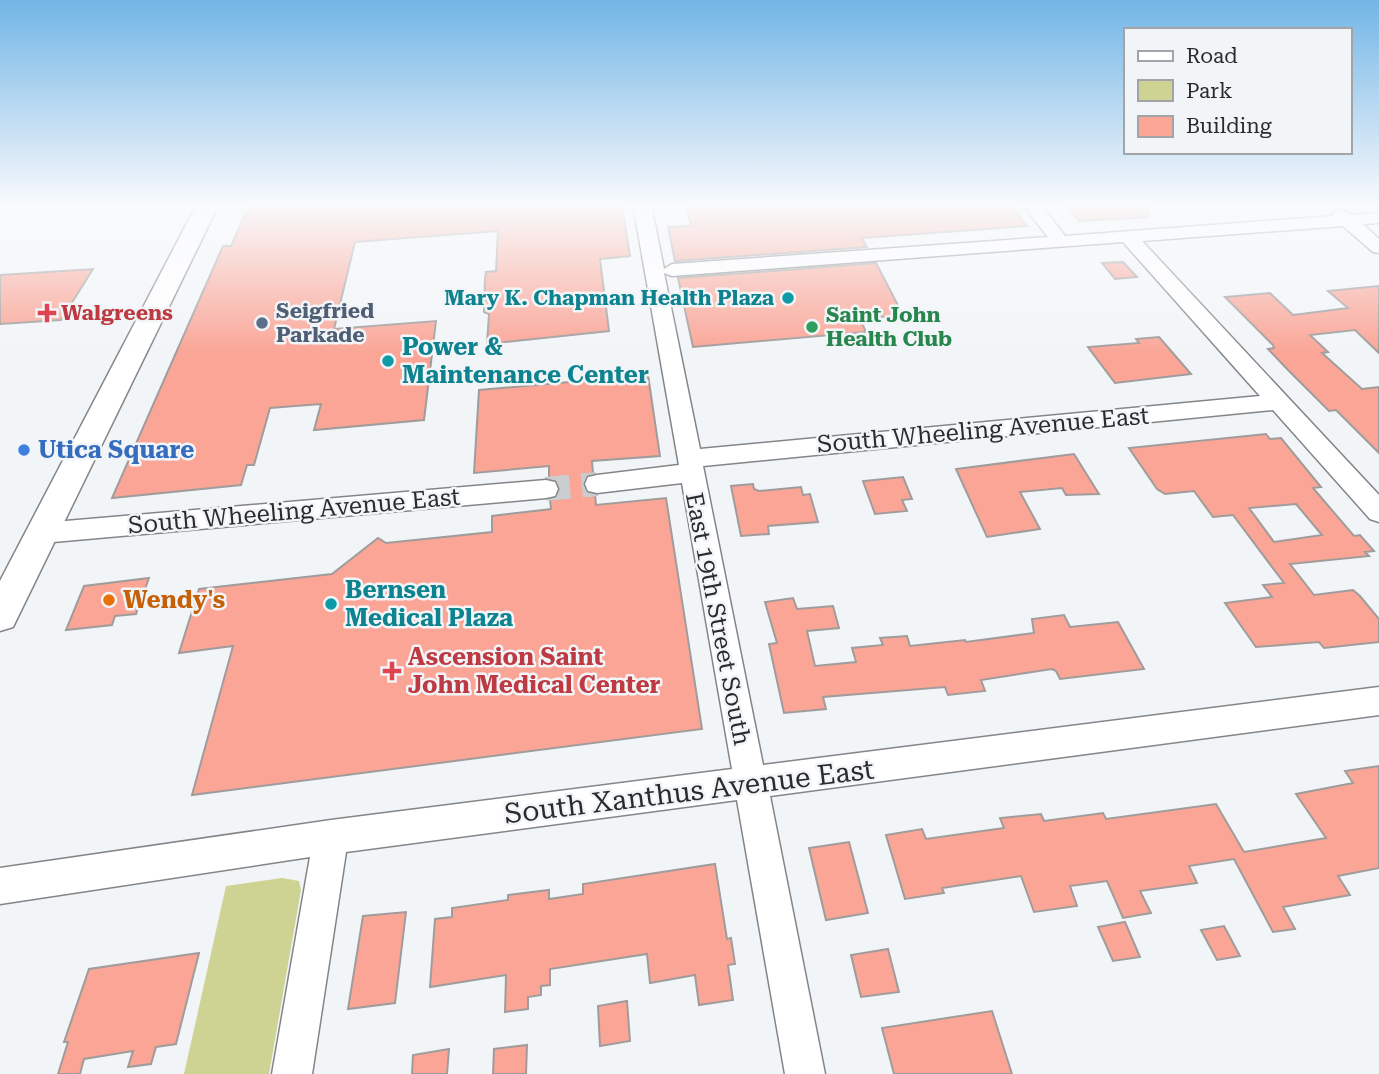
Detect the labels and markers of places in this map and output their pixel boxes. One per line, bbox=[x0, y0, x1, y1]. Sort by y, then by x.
place label: Mary K. Chapman Health Plaza bbox=[444, 286, 775, 310]
marker: Mary K. Chapman Health Plaza bbox=[780, 290, 796, 306]
place label: Seigfried Parkade bbox=[276, 299, 374, 347]
place label: Walgreens bbox=[61, 301, 173, 325]
place label: Saint John Health Club bbox=[826, 303, 952, 351]
marker: Walgreens bbox=[39, 305, 55, 321]
marker: Seigfried Parkade bbox=[254, 315, 270, 331]
marker: Saint John Health Club bbox=[804, 319, 820, 335]
place label: Power & Maintenance Center bbox=[402, 333, 649, 389]
marker: Power & Maintenance Center bbox=[380, 353, 396, 369]
place label: Utica Square bbox=[38, 436, 194, 464]
marker: Utica Square bbox=[16, 442, 32, 458]
place label: Bernsen Medical Plaza bbox=[345, 576, 513, 632]
place label: Wendy's bbox=[123, 586, 225, 614]
marker: Wendy's bbox=[101, 592, 117, 608]
marker: Bernsen Medical Plaza bbox=[323, 596, 339, 612]
place label: Ascension Saint John Medical Center bbox=[408, 643, 661, 699]
marker: Ascension Saint John Medical Center bbox=[382, 661, 402, 681]

